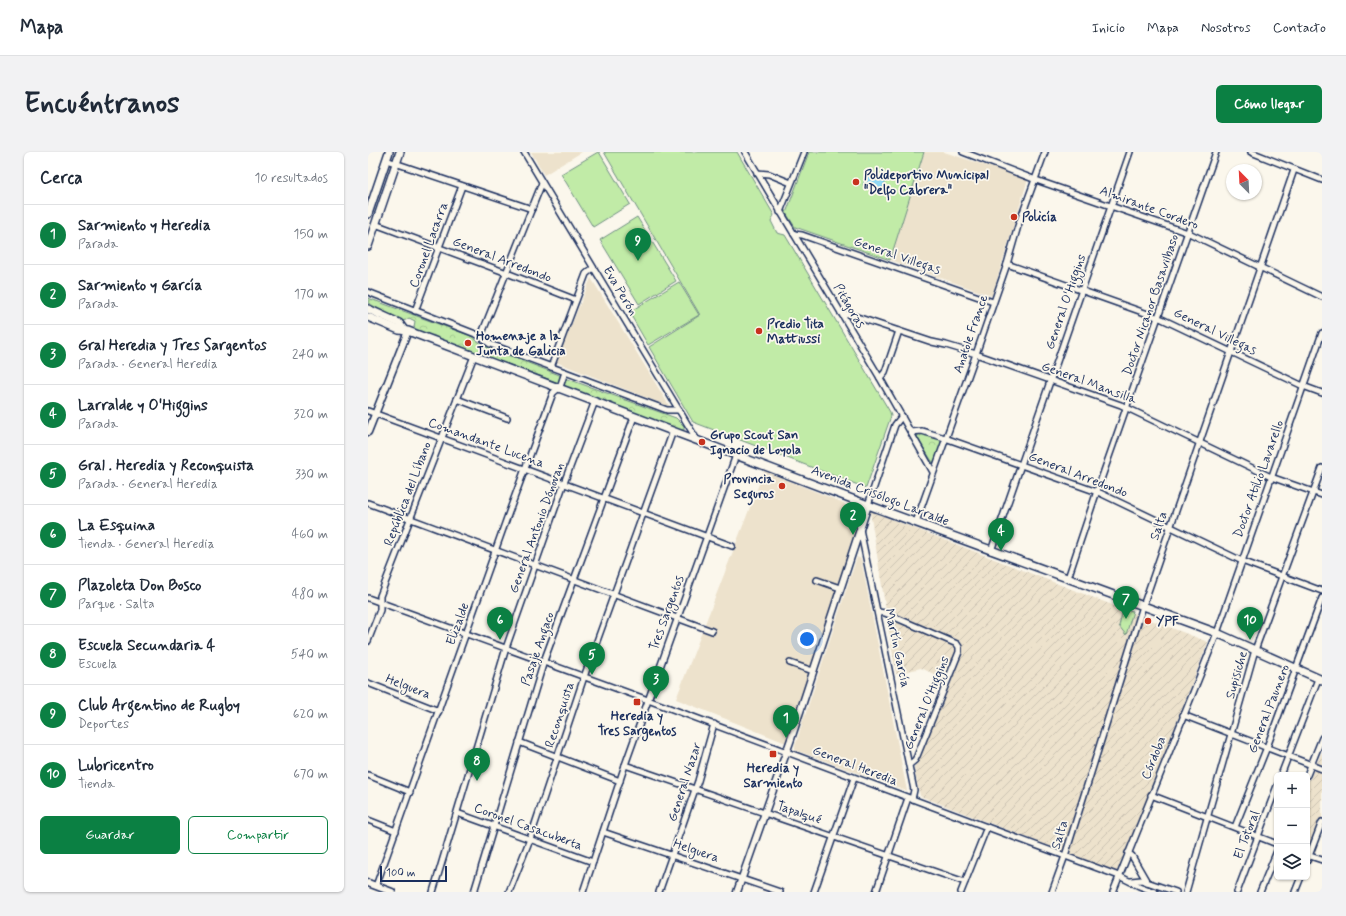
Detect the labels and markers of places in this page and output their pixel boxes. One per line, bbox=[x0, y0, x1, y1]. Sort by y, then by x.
place label: Polideportivo Municipal "Delfo Cabrera" bbox=[864, 167, 989, 201]
marker: Polideportivo Municipal "Delfo Cabrera" bbox=[851, 177, 861, 187]
place label: Policía bbox=[1022, 209, 1057, 226]
marker: Policía bbox=[1009, 212, 1019, 222]
pin: 9 bbox=[625, 228, 651, 261]
place label: Predio Tita Mattiussi bbox=[767, 316, 824, 348]
marker: Predio Tita Mattiussi bbox=[754, 326, 764, 336]
place label: Homenaje a la Junta de Galicia bbox=[476, 328, 566, 360]
marker: Homenaje a la Junta de Galicia bbox=[463, 338, 473, 348]
place label: Grupo Scout San Ignacio de Loyola bbox=[710, 427, 801, 460]
marker: Grupo Scout San Ignacio de Loyola bbox=[697, 437, 707, 447]
place label: Provincia Seguros bbox=[724, 471, 775, 506]
marker: Provincia Seguros bbox=[777, 481, 787, 491]
pin: 2 bbox=[840, 502, 866, 535]
pin: 4 bbox=[988, 518, 1014, 551]
pin: 7 bbox=[1113, 586, 1139, 619]
pin: 6 bbox=[487, 607, 513, 640]
pin: 10 bbox=[1237, 607, 1263, 640]
place label: YPF bbox=[1156, 613, 1179, 630]
marker: YPF bbox=[1143, 616, 1153, 626]
pin: 5 bbox=[579, 642, 605, 675]
pin: 3 bbox=[643, 666, 669, 699]
marker: Heredia y Tres Sargentos bbox=[632, 697, 642, 707]
pin: 1 bbox=[773, 705, 799, 738]
place label: Heredia y Tres Sargentos bbox=[598, 708, 676, 742]
pin: 8 bbox=[464, 748, 490, 781]
marker: Heredia y Sarmiento bbox=[768, 749, 778, 759]
place label: Heredia y Sarmiento bbox=[743, 760, 803, 792]

